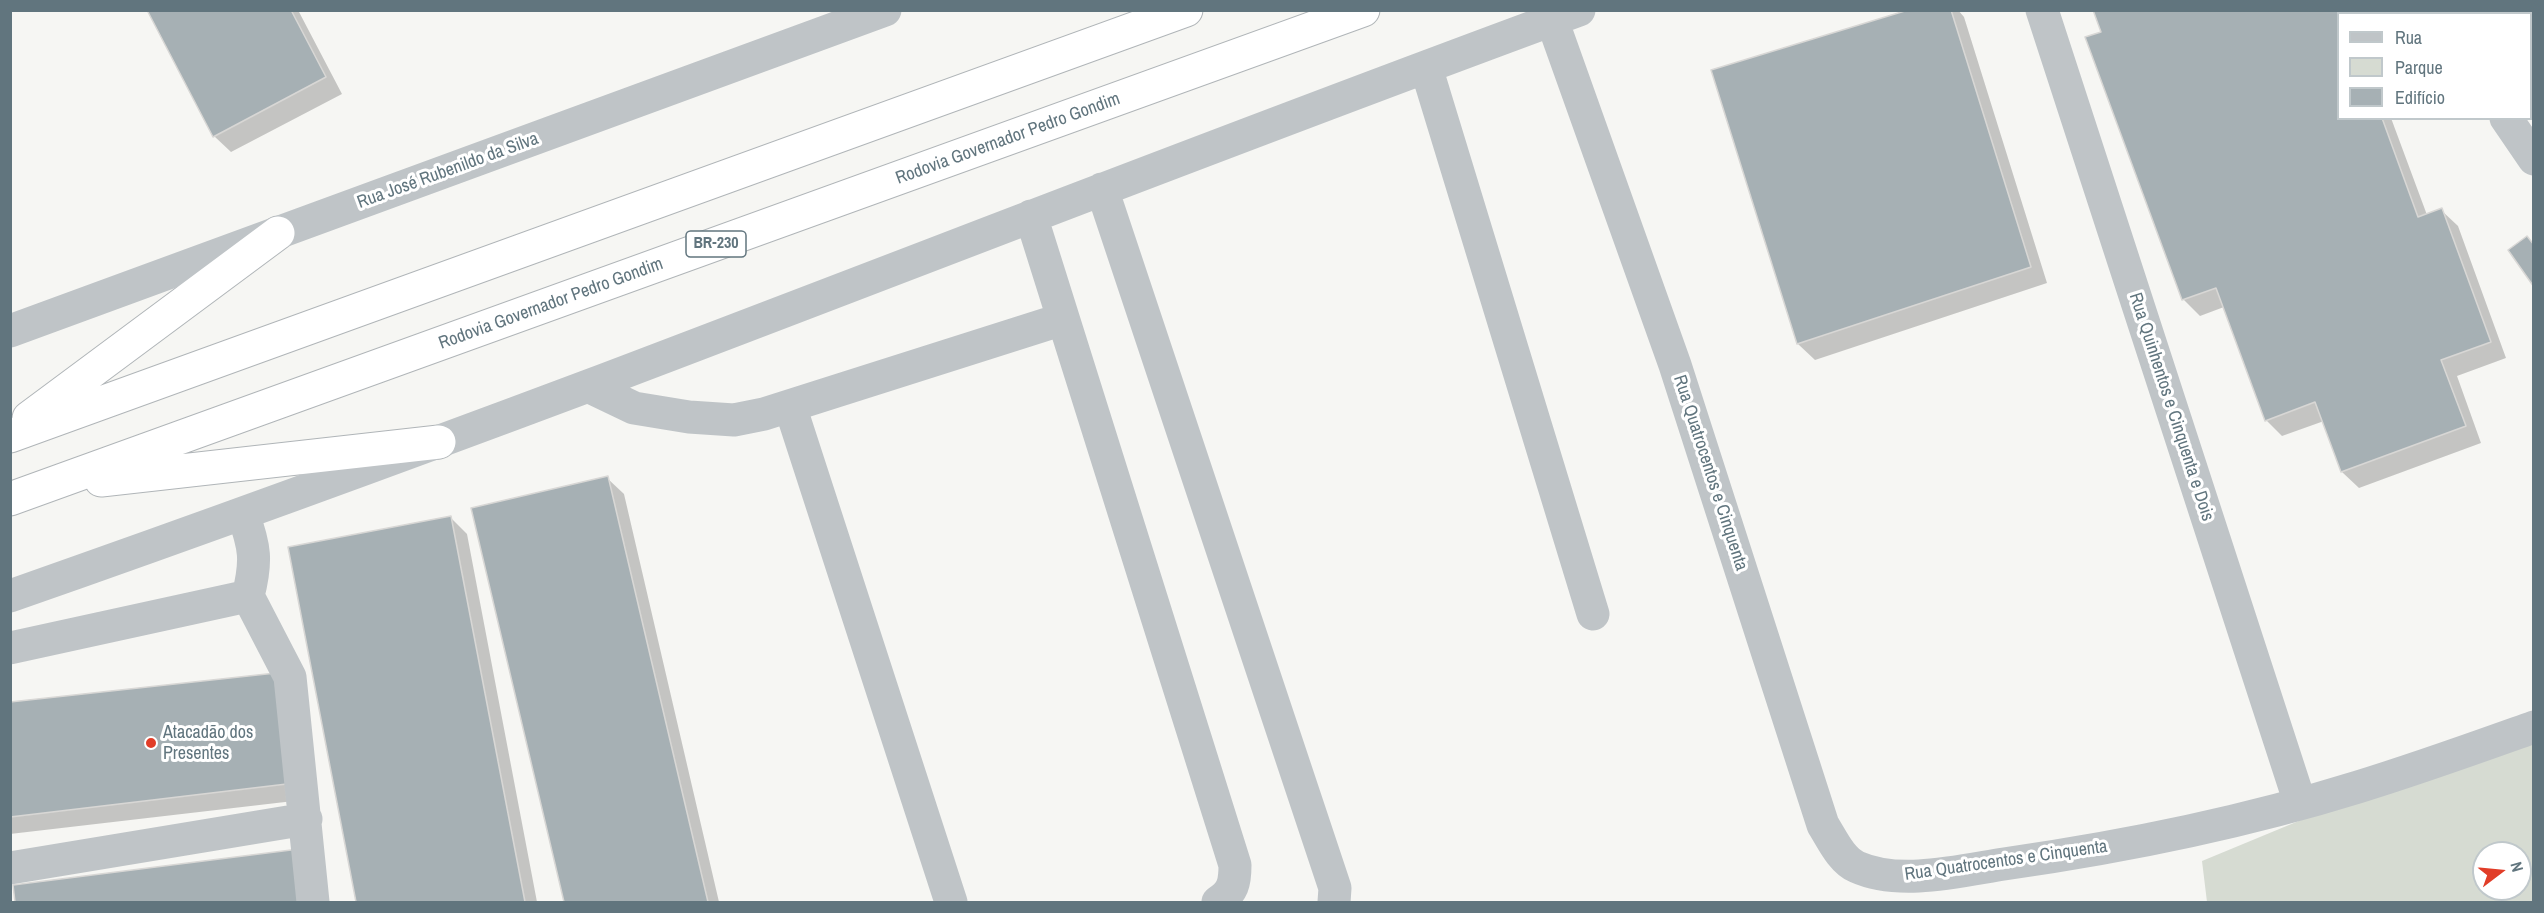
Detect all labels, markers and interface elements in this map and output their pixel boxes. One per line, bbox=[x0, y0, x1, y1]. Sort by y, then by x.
legend bbox=[2337, 12, 2532, 120]
text: Rua bbox=[2395, 25, 2422, 50]
text: Parque bbox=[2395, 55, 2443, 80]
text: Edifício bbox=[2395, 85, 2445, 110]
street label: Rodovia Governador Pedro Gondim bbox=[893, 88, 1123, 190]
street label: Rua José Rubenildo da Silva bbox=[354, 128, 542, 214]
road number: BR-230 bbox=[686, 231, 746, 257]
street label: Rodovia Governador Pedro Gondim bbox=[436, 253, 666, 355]
street label: Rua Quinhentos e Cinquenta e Dois bbox=[2124, 290, 2218, 524]
street label: Rua Quatrocentos e Cinquenta bbox=[1668, 373, 1752, 573]
place label: Atacadão dos Presentes bbox=[163, 722, 253, 764]
marker: Atacadão dos Presentes bbox=[144, 736, 158, 750]
street label: Rua Quatrocentos e Cinquenta bbox=[1903, 836, 2109, 886]
north arrow bbox=[2472, 841, 2532, 901]
text: N bbox=[2505, 859, 2529, 874]

